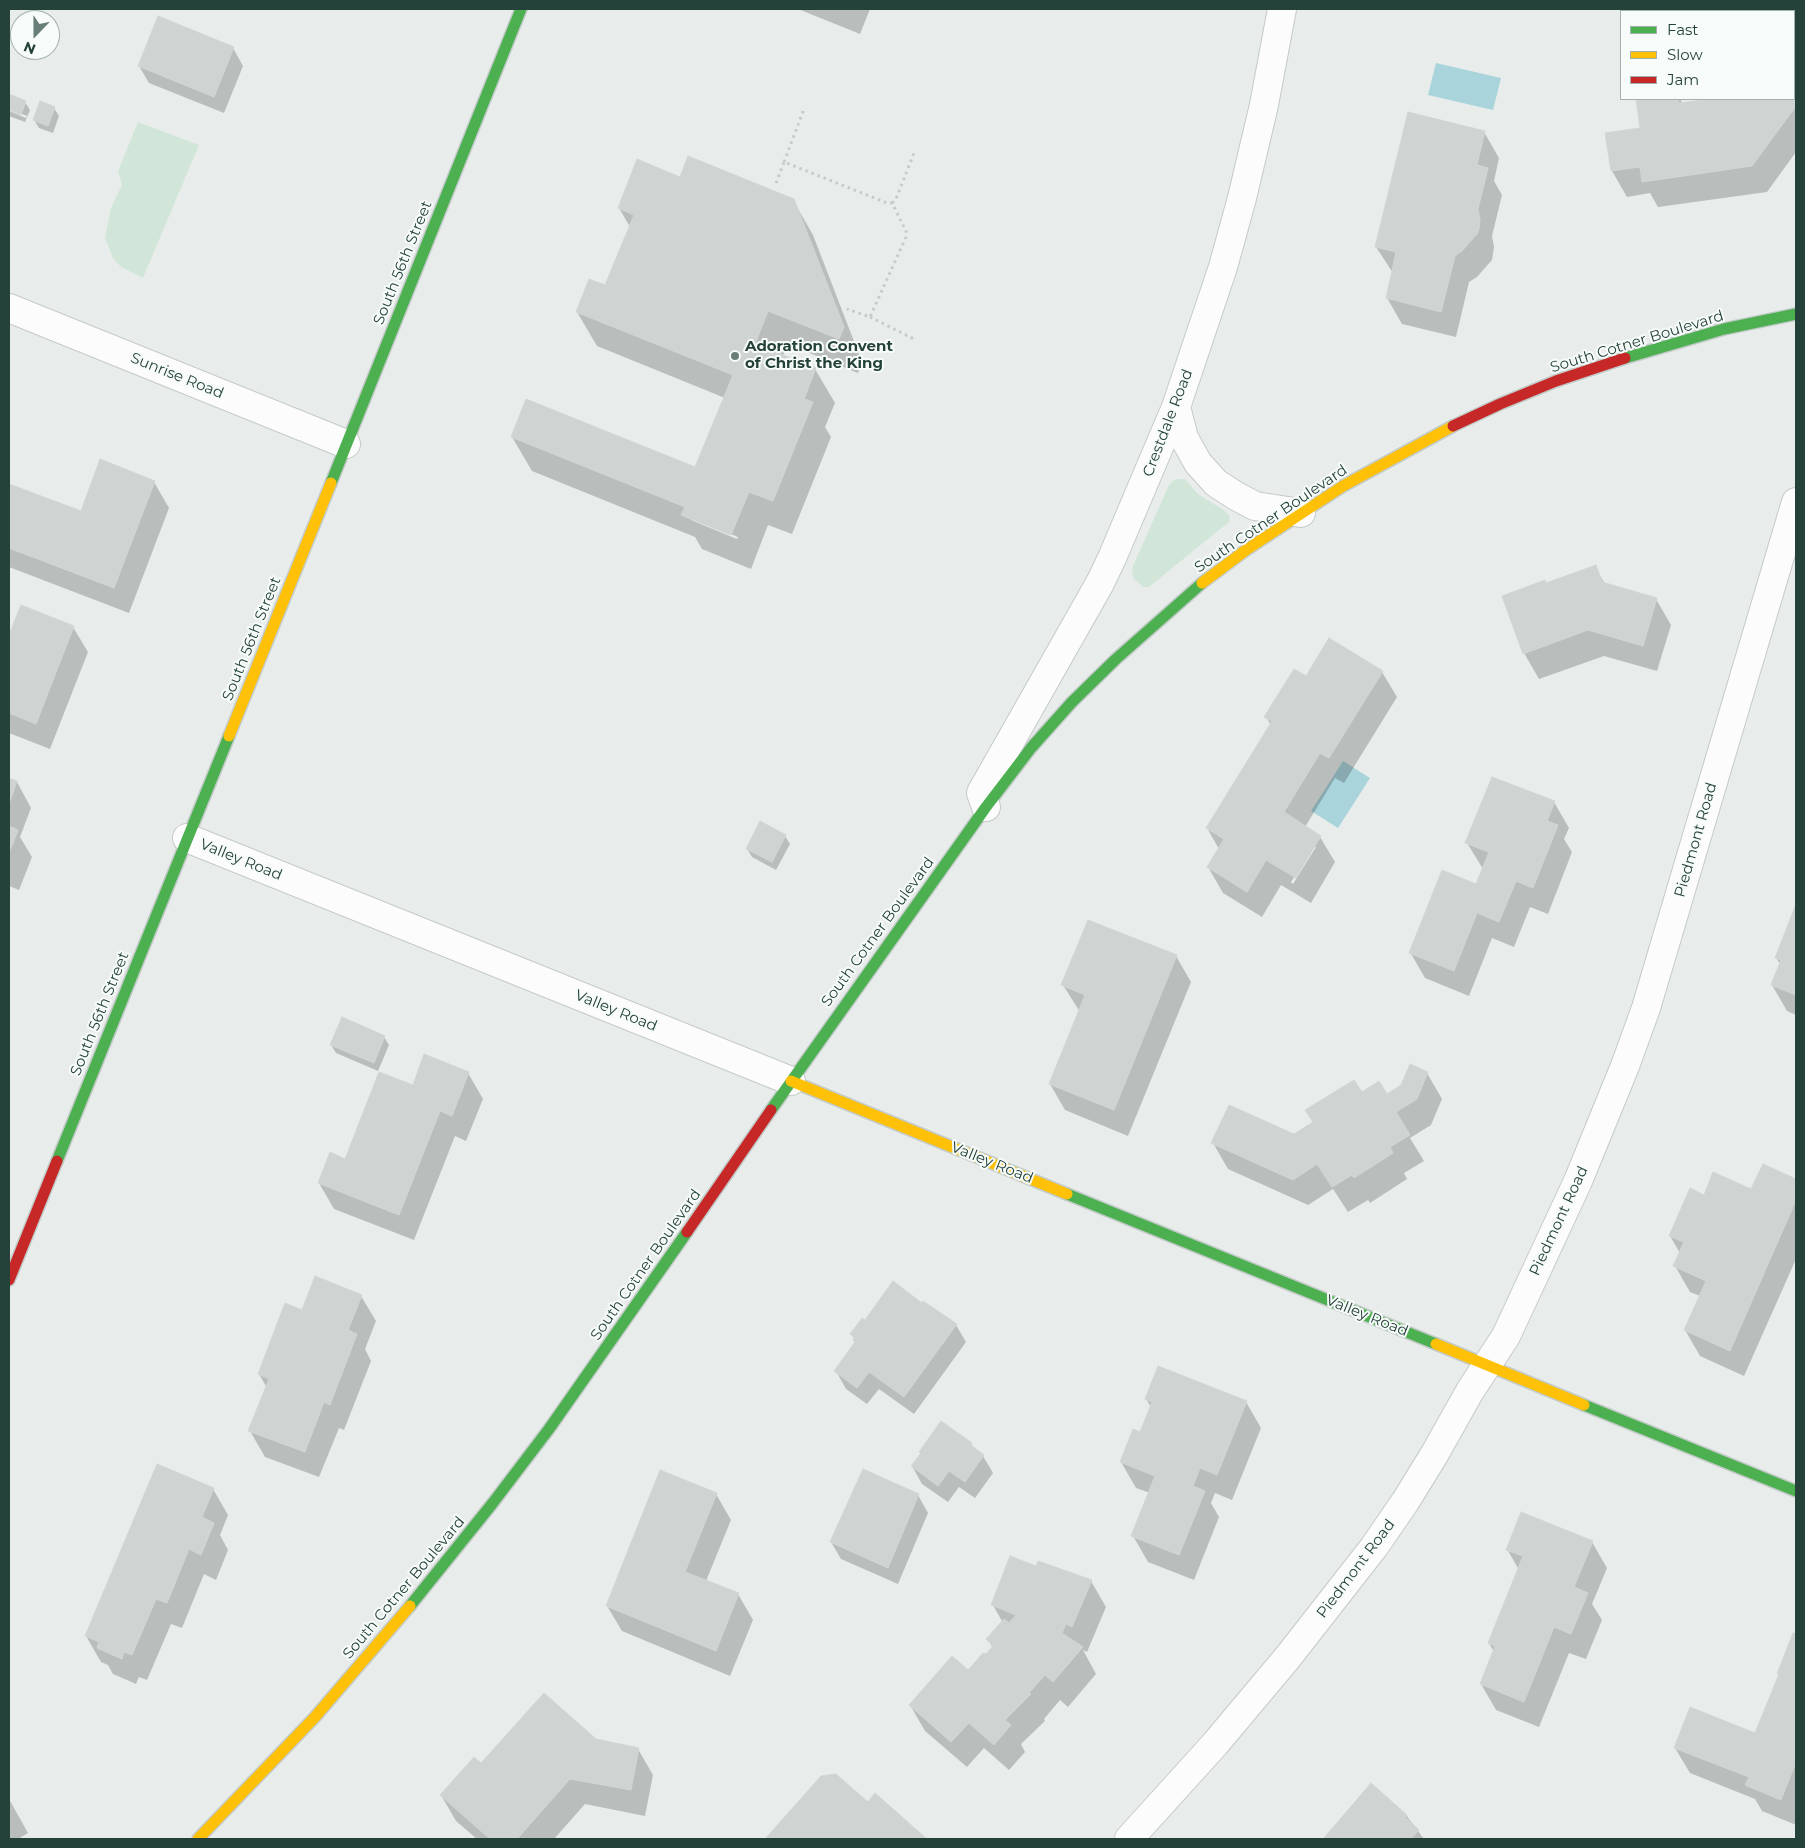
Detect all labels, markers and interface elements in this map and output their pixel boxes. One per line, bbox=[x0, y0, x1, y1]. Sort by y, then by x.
north arrow bbox=[10, 10, 60, 60]
legend bbox=[1620, 10, 1795, 100]
text: Fast bbox=[1667, 20, 1698, 39]
text: N bbox=[21, 38, 38, 58]
text: Slow bbox=[1667, 45, 1703, 64]
text: Jam bbox=[1667, 70, 1699, 89]
street label: South 56th Street bbox=[370, 198, 436, 328]
street label: South Cotner Boulevard bbox=[1548, 307, 1726, 377]
place label: Adoration Convent of Christ the King bbox=[745, 338, 893, 373]
street label: Sunrise Road bbox=[128, 349, 226, 403]
marker: Adoration Convent of Christ the King bbox=[729, 350, 741, 362]
street label: Crestdale Road bbox=[1139, 367, 1197, 479]
street label: South Cotner Boulevard bbox=[1191, 461, 1351, 577]
street label: South 56th Street bbox=[219, 574, 285, 704]
street label: Piedmont Road bbox=[1671, 780, 1721, 900]
street label: Valley Road bbox=[197, 835, 285, 885]
street label: South Cotner Boulevard bbox=[818, 854, 938, 1010]
street label: South 56th Street bbox=[67, 949, 133, 1079]
street label: Valley Road bbox=[572, 986, 660, 1036]
street label: Valley Road bbox=[948, 1138, 1036, 1188]
street label: Piedmont Road bbox=[1526, 1163, 1592, 1279]
street label: South Cotner Boulevard bbox=[587, 1186, 705, 1344]
street label: Valley Road bbox=[1323, 1291, 1411, 1341]
street label: South Cotner Boulevard bbox=[339, 1513, 469, 1663]
street label: Piedmont Road bbox=[1313, 1516, 1399, 1622]

